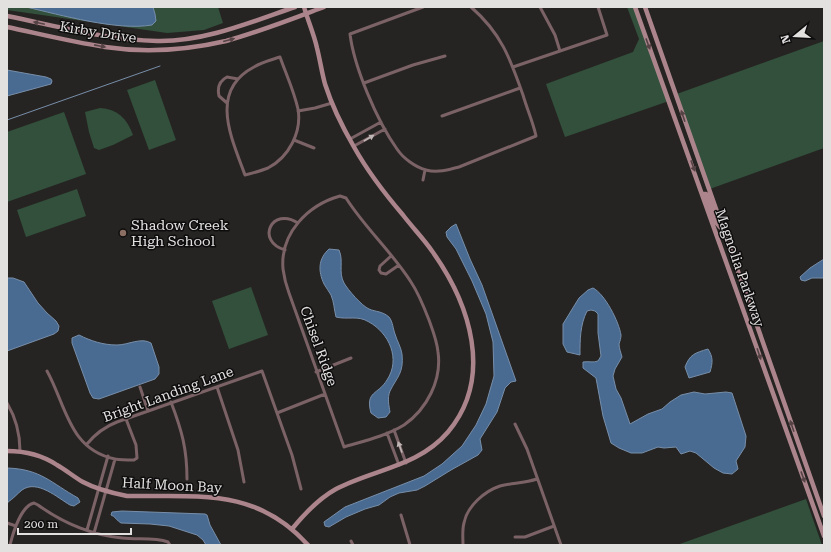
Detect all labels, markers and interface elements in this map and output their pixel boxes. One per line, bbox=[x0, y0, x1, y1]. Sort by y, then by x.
north arrow bbox=[775, 16, 815, 56]
street label: Kirby Drive bbox=[58, 18, 138, 46]
one-way arrow bbox=[33, 19, 45, 25]
text: N bbox=[778, 32, 793, 45]
one-way arrow bbox=[223, 37, 235, 43]
one-way arrow bbox=[646, 38, 652, 50]
one-way arrow bbox=[94, 43, 106, 49]
one-way arrow bbox=[679, 110, 685, 122]
one-way arrow bbox=[363, 134, 375, 141]
one-way arrow bbox=[690, 160, 696, 172]
street label: Magnolia Parkway bbox=[712, 207, 768, 330]
place label: Shadow Creek High School bbox=[131, 217, 229, 249]
marker: Shadow Creek High School bbox=[118, 228, 128, 238]
street label: Chisel Ridge bbox=[297, 304, 341, 389]
one-way arrow bbox=[757, 349, 763, 361]
street label: Bright Landing Lane bbox=[100, 363, 236, 425]
one-way arrow bbox=[789, 420, 795, 432]
one-way arrow bbox=[396, 440, 402, 452]
one-way arrow bbox=[800, 471, 806, 483]
street label: Half Moon Bay bbox=[122, 474, 223, 496]
scale bar bbox=[18, 510, 131, 536]
text: 200 m bbox=[24, 517, 58, 531]

